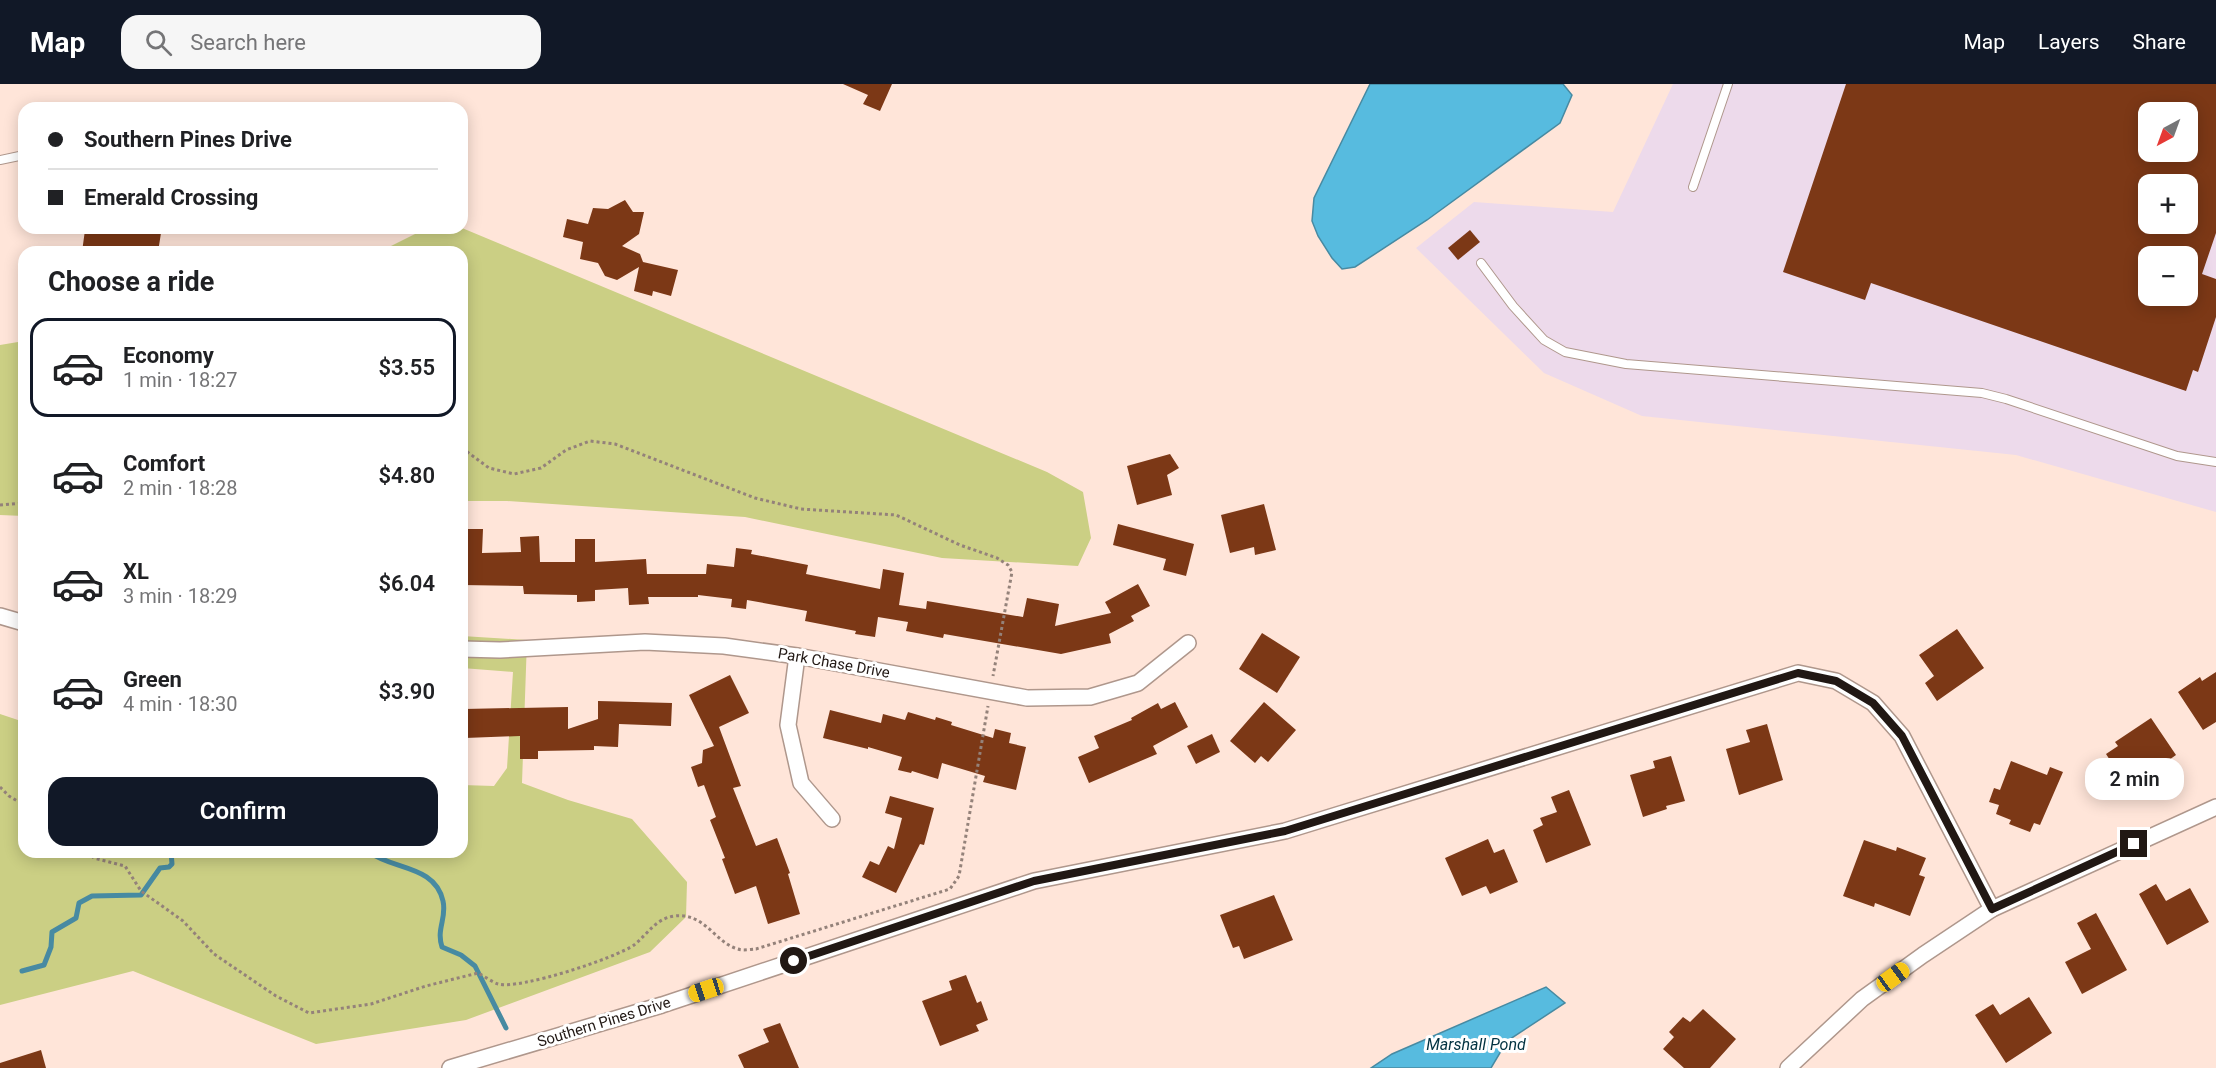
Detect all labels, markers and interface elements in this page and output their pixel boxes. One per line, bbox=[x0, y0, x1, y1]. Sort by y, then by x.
search box bbox=[121, 15, 541, 69]
text: Map bbox=[30, 26, 85, 59]
icon: search bbox=[142, 26, 175, 59]
text: Search here bbox=[190, 30, 306, 55]
text: Map bbox=[1963, 30, 2005, 54]
text: Layers bbox=[2038, 30, 2099, 54]
text: Share bbox=[2132, 30, 2186, 54]
north arrow bbox=[2138, 102, 2198, 162]
map controls bbox=[2138, 102, 2198, 306]
text: Southern Pines Drive bbox=[84, 127, 292, 152]
button: + bbox=[2138, 174, 2198, 234]
text: Emerald Crossing bbox=[84, 185, 258, 210]
button: − bbox=[2138, 246, 2198, 306]
text: Choose a ride bbox=[48, 266, 214, 298]
icon: car bbox=[51, 341, 105, 395]
text: Economy bbox=[123, 343, 214, 368]
text: $3.55 bbox=[378, 355, 435, 380]
text: 1 min · 18:27 bbox=[123, 368, 238, 392]
icon: car bbox=[51, 449, 105, 503]
text: Comfort bbox=[123, 451, 205, 476]
text: $4.80 bbox=[378, 463, 435, 488]
text: 2 min · 18:28 bbox=[123, 476, 238, 500]
icon: car bbox=[51, 557, 105, 611]
text: XL bbox=[123, 559, 149, 584]
text: $6.04 bbox=[378, 571, 435, 596]
text: 3 min · 18:29 bbox=[123, 584, 238, 608]
street label: Park Chase Drive bbox=[777, 644, 891, 682]
icon: car bbox=[51, 665, 105, 719]
text: Green bbox=[123, 667, 182, 692]
text: $3.90 bbox=[378, 679, 435, 704]
text: 4 min · 18:30 bbox=[123, 692, 238, 716]
callout: 2 min bbox=[2084, 757, 2184, 799]
text: 2 min bbox=[2109, 767, 2160, 791]
button: Confirm bbox=[48, 777, 438, 846]
route end bbox=[2120, 830, 2147, 857]
route start bbox=[780, 947, 807, 974]
car bbox=[1873, 959, 1913, 995]
car bbox=[686, 976, 726, 1004]
street label: Southern Pines Drive bbox=[535, 993, 673, 1051]
water label: Marshall Pond bbox=[1426, 1035, 1526, 1054]

